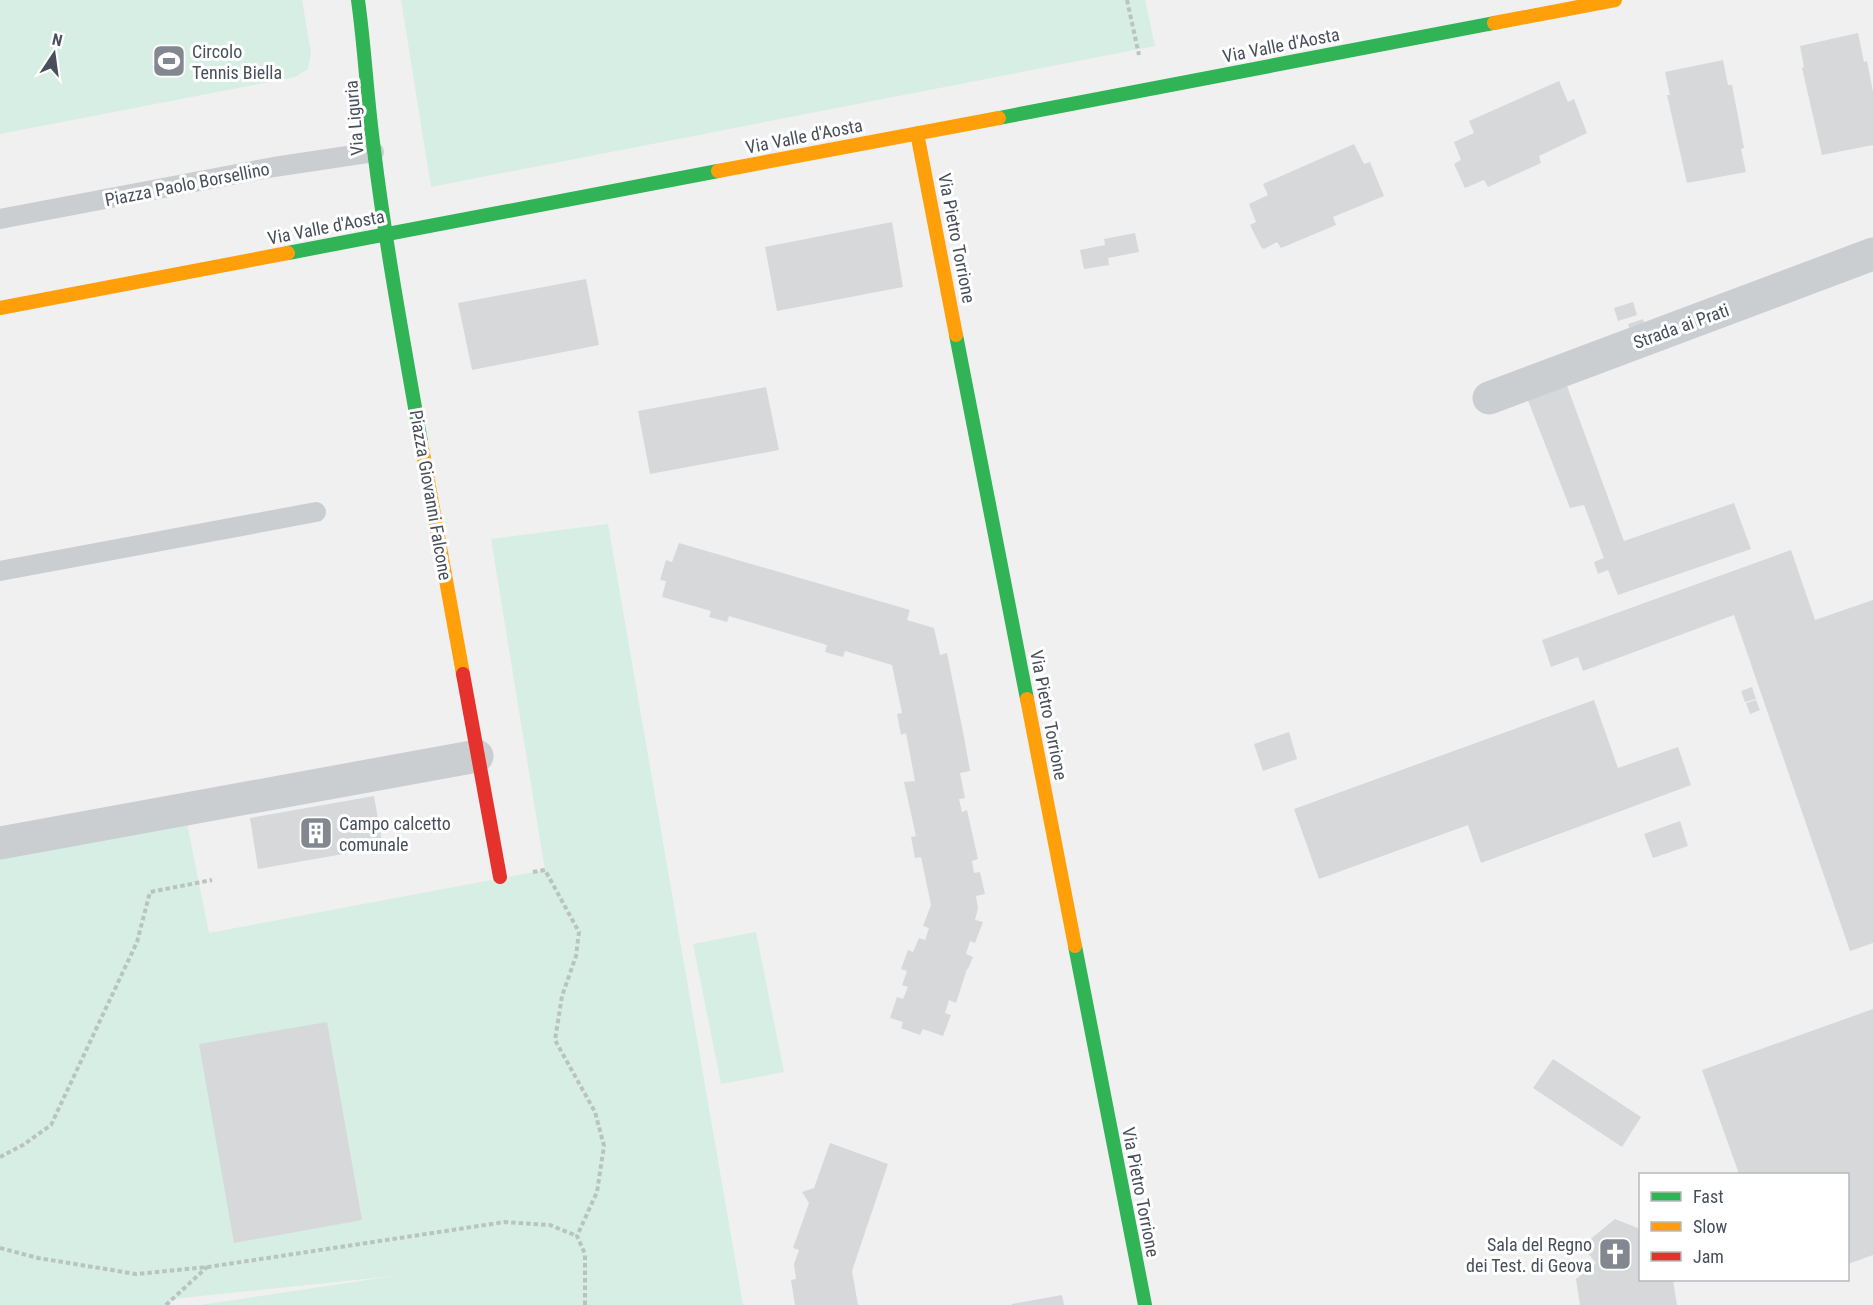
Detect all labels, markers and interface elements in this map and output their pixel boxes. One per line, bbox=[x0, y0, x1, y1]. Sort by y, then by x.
street label: Via Valle d'Aosta bbox=[1221, 23, 1341, 67]
north arrow bbox=[24, 24, 84, 84]
text: N bbox=[50, 30, 64, 50]
place label: Circolo Tennis Biella bbox=[192, 41, 282, 83]
sports icon: Circolo Tennis Biella bbox=[151, 43, 187, 79]
street label: Via Liguria bbox=[340, 79, 368, 157]
street label: Via Valle d'Aosta bbox=[744, 114, 864, 158]
street label: Piazza Paolo Borsellino bbox=[103, 158, 271, 210]
street label: Via Pietro Torrione bbox=[934, 171, 980, 305]
street label: Via Valle d'Aosta bbox=[266, 205, 386, 249]
street label: Strada ai Prati bbox=[1630, 299, 1732, 353]
street label: Piazza Giovanni Falcone bbox=[406, 408, 456, 582]
street label: Via Pietro Torrione bbox=[1026, 648, 1072, 782]
place label: Campo calcetto comunale bbox=[339, 813, 451, 855]
building icon: Campo calcetto comunale bbox=[298, 815, 334, 851]
street label: Via Pietro Torrione bbox=[1118, 1125, 1164, 1259]
legend bbox=[1639, 1173, 1849, 1281]
text: Fast bbox=[1693, 1186, 1724, 1207]
text: Slow bbox=[1693, 1216, 1728, 1237]
place label: Sala del Regno dei Test. di Geova bbox=[1466, 1234, 1592, 1276]
church icon: Sala del Regno dei Test. di Geova bbox=[1597, 1236, 1633, 1272]
text: Jam bbox=[1693, 1246, 1724, 1267]

